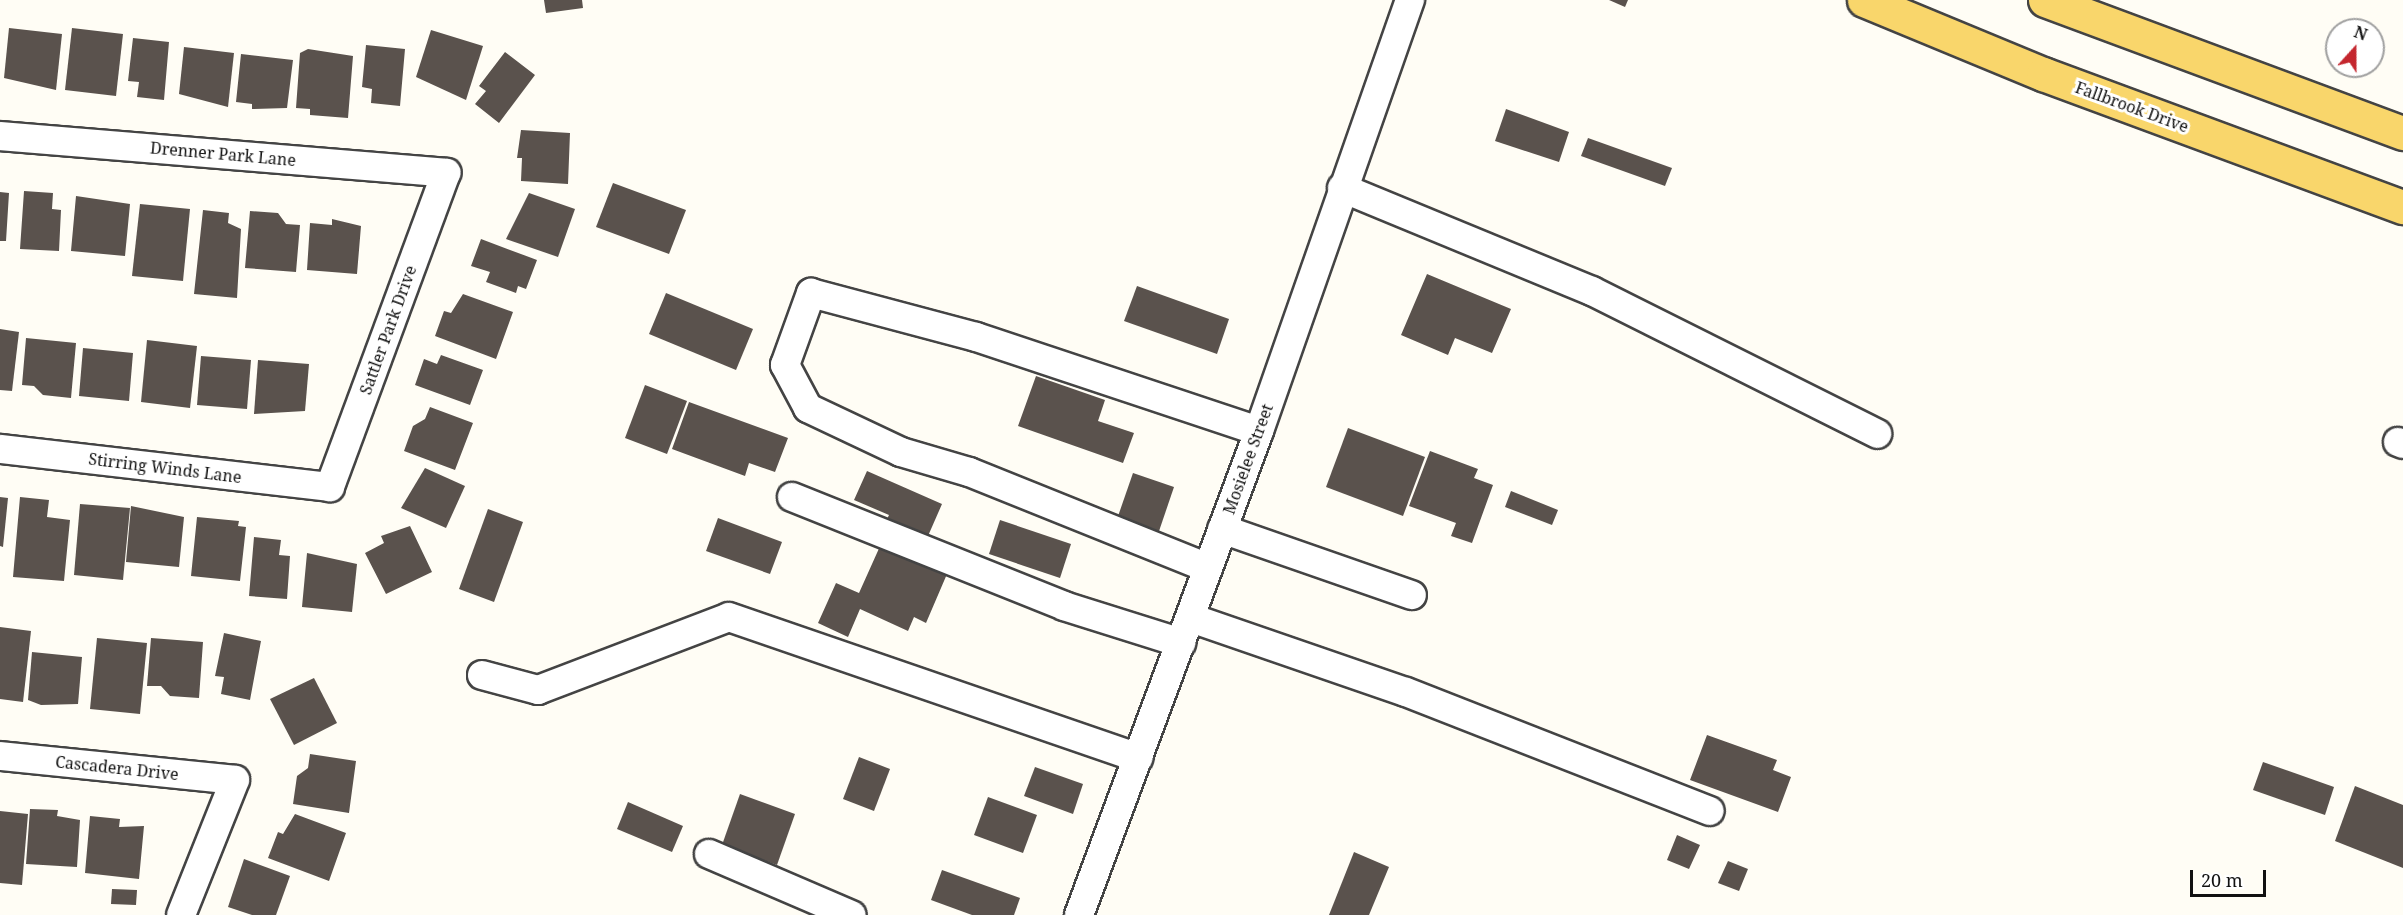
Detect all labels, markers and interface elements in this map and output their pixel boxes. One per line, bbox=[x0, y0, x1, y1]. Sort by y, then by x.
north arrow bbox=[2325, 18, 2385, 78]
text: N bbox=[2351, 21, 2371, 46]
street label: Fallbrook Drive bbox=[2073, 78, 2191, 136]
street label: Drenner Park Lane bbox=[149, 138, 297, 170]
street label: Sattler Park Drive bbox=[356, 263, 420, 397]
street label: Mosielee Street bbox=[1219, 401, 1277, 517]
street label: Stirring Winds Lane bbox=[87, 449, 243, 487]
street label: Cascadera Drive bbox=[54, 752, 180, 784]
scale bar bbox=[2193, 858, 2270, 896]
text: 20 m bbox=[2201, 868, 2243, 892]

